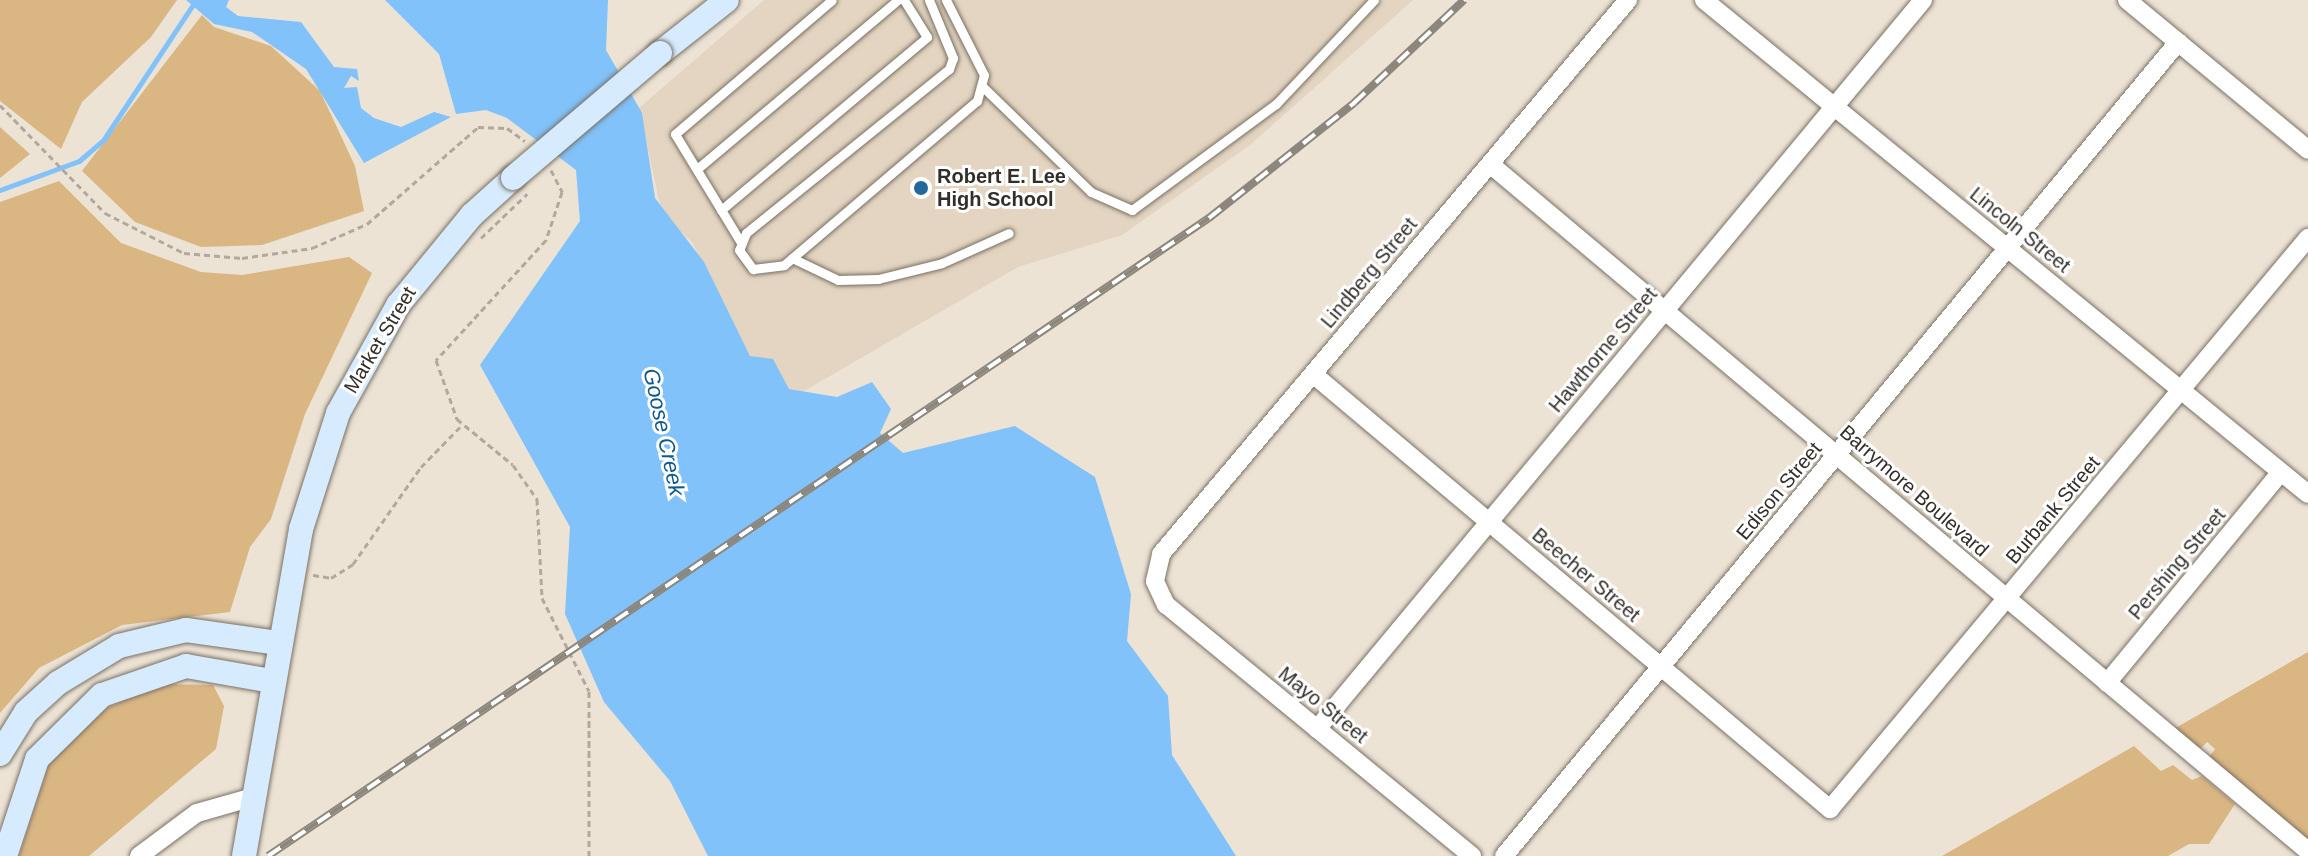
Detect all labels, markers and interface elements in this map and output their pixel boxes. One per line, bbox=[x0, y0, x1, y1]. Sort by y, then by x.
place label: Robert E. Lee High School bbox=[937, 164, 1066, 211]
marker: Robert E. Lee High School bbox=[912, 179, 930, 197]
street label: Lincoln Street bbox=[1965, 182, 2075, 278]
street label: Lindberg Street bbox=[1316, 213, 1422, 333]
street label: Market Street bbox=[339, 282, 421, 398]
street label: Hawthorne Street bbox=[1544, 283, 1662, 417]
water label: Goose Creek bbox=[638, 366, 690, 498]
street label: Barrymore Boulevard bbox=[1835, 420, 1993, 562]
street label: Edison Street bbox=[1731, 437, 1827, 545]
street label: Burbank Street bbox=[2001, 451, 2105, 569]
street label: Pershing Street bbox=[2124, 503, 2230, 625]
street label: Beecher Street bbox=[1527, 523, 1645, 627]
street label: Mayo Street bbox=[1274, 662, 1372, 748]

